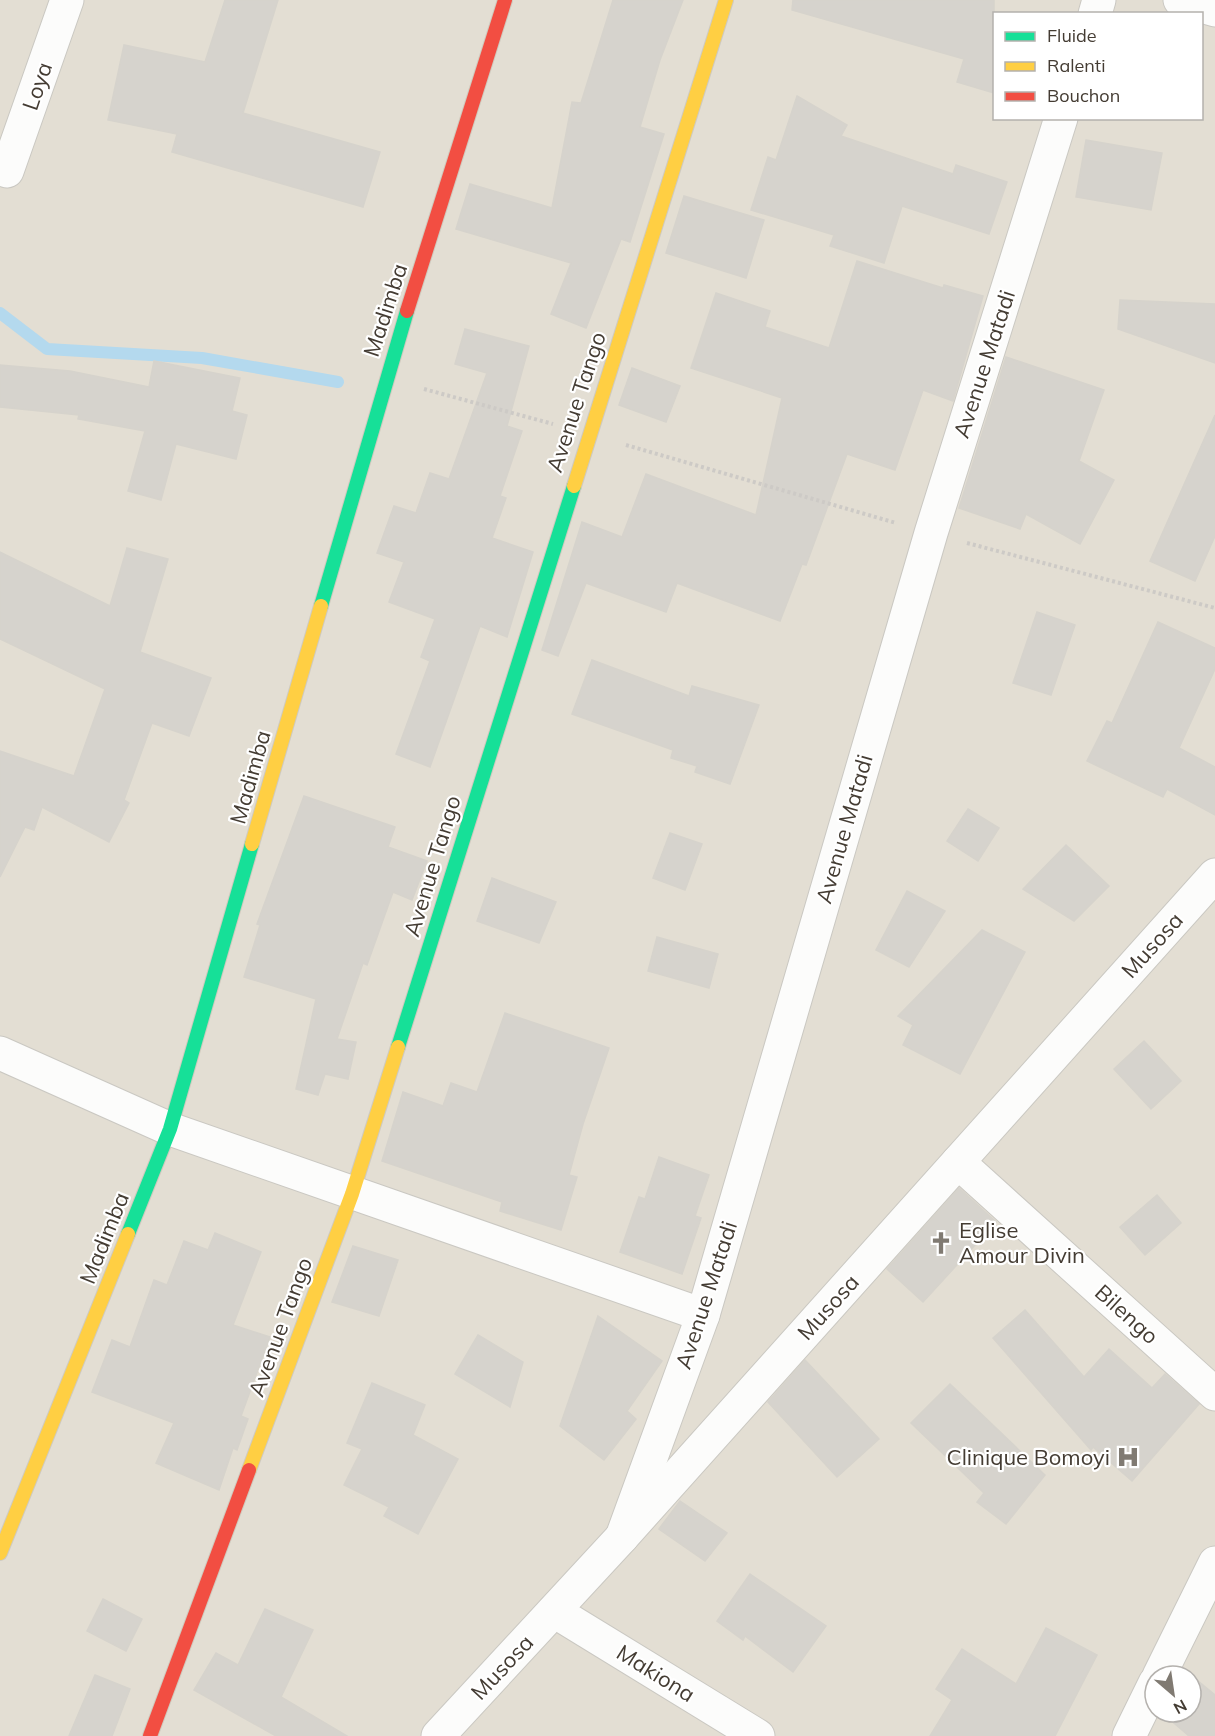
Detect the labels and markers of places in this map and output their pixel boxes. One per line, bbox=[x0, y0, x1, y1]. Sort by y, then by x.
place label: Eglise Amour Divin bbox=[959, 1216, 1085, 1269]
church icon: Eglise Amour Divin bbox=[928, 1230, 954, 1256]
place label: Clinique Bomoyi bbox=[947, 1443, 1110, 1471]
hospital icon: Clinique Bomoyi bbox=[1115, 1444, 1141, 1470]

